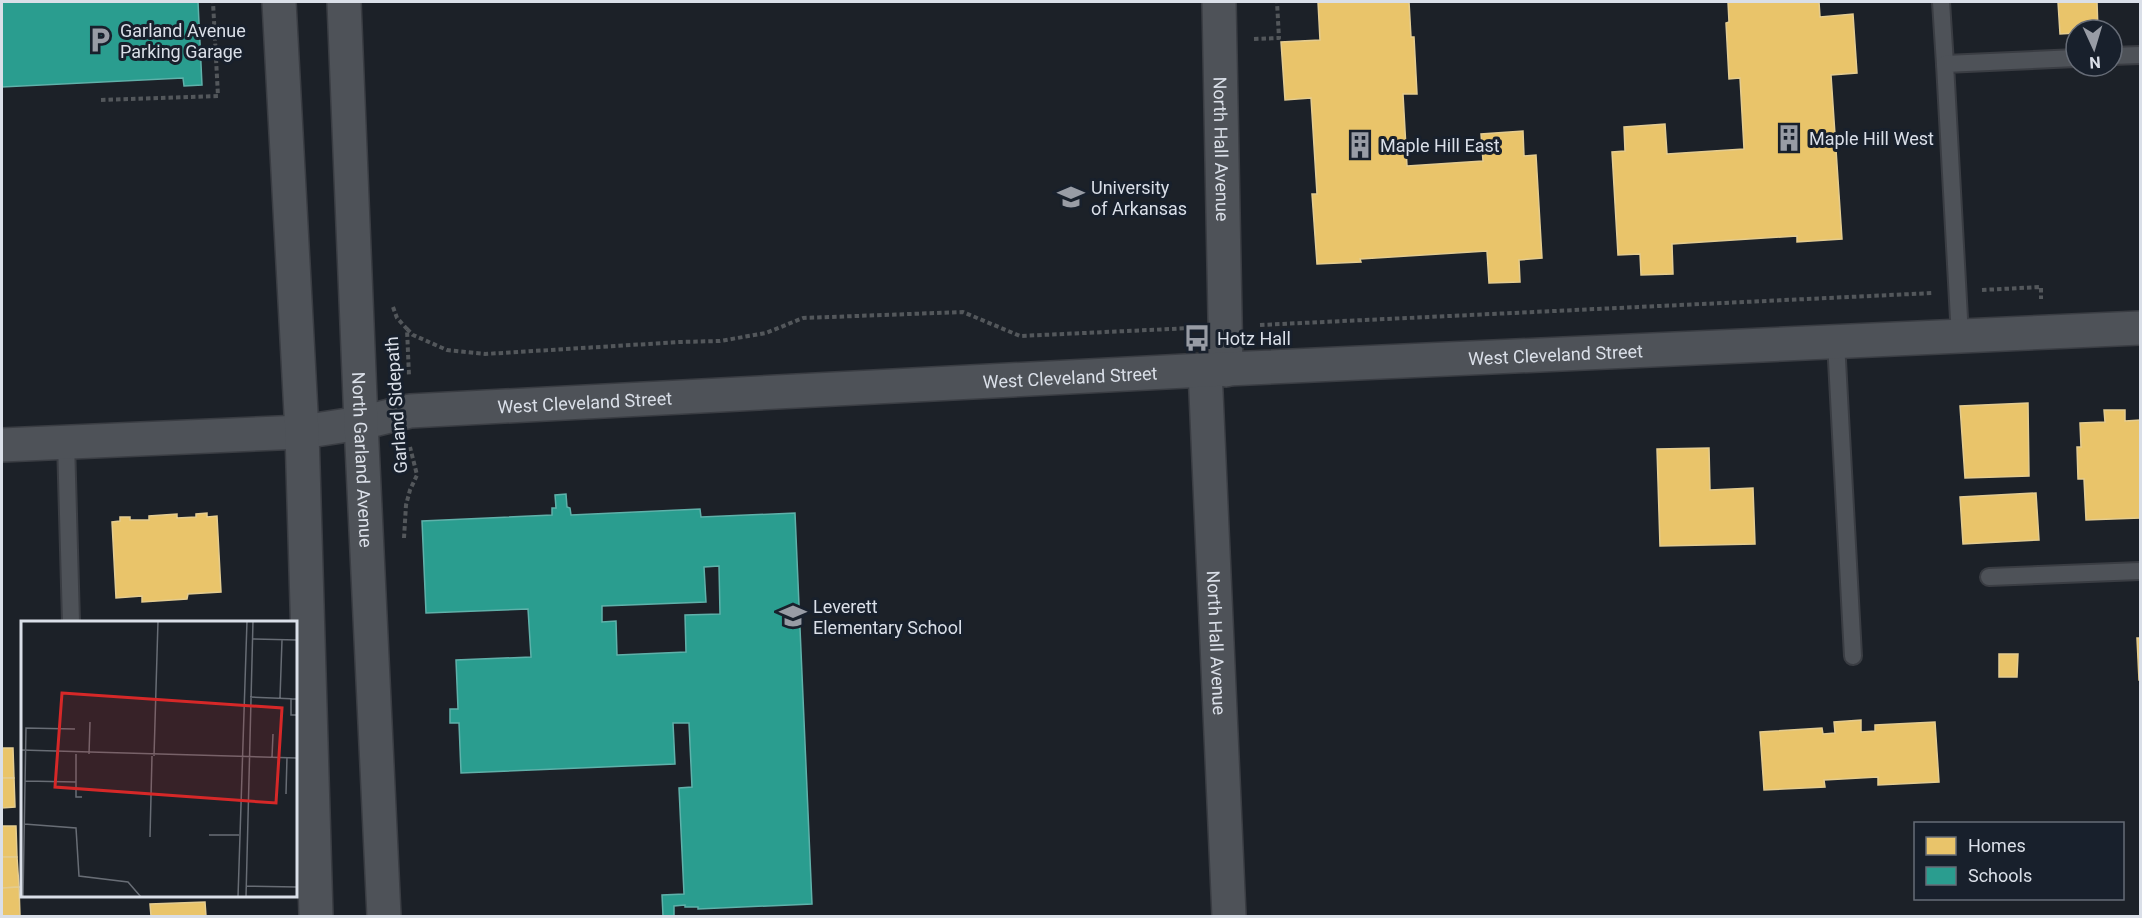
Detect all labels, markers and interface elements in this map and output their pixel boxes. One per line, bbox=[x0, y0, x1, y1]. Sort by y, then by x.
north arrow bbox=[2064, 18, 2124, 78]
place label: Garland Avenue Parking Garage bbox=[120, 20, 246, 62]
parking icon: Garland Avenue Parking Garage bbox=[85, 25, 115, 55]
text: N bbox=[2089, 53, 2101, 72]
street label: North Hall Avenue bbox=[1210, 76, 1234, 222]
building icon: Maple Hill West bbox=[1774, 123, 1804, 153]
place label: Maple Hill West bbox=[1809, 128, 1934, 149]
building icon: Maple Hill East bbox=[1345, 130, 1375, 160]
place label: Maple Hill East bbox=[1380, 135, 1500, 156]
place label: University of Arkansas bbox=[1091, 177, 1187, 219]
school or university icon: University of Arkansas bbox=[1056, 182, 1086, 212]
bus stop icon: Hotz Hall bbox=[1182, 323, 1212, 353]
place label: Hotz Hall bbox=[1217, 328, 1291, 349]
street label: Garland Sidepath bbox=[381, 336, 411, 474]
street label: West Cleveland Street bbox=[1468, 340, 1643, 369]
street label: West Cleveland Street bbox=[982, 362, 1158, 392]
street label: North Garland Avenue bbox=[348, 371, 377, 548]
street label: West Cleveland Street bbox=[497, 387, 673, 417]
street label: North Hall Avenue bbox=[1203, 570, 1231, 715]
place label: Leverett Elementary School bbox=[813, 596, 962, 638]
school or university icon: Leverett Elementary School bbox=[778, 601, 808, 631]
inset map bbox=[21, 621, 297, 897]
legend bbox=[1914, 822, 2124, 900]
text: Homes bbox=[1968, 835, 2026, 856]
text: Schools bbox=[1968, 865, 2032, 886]

